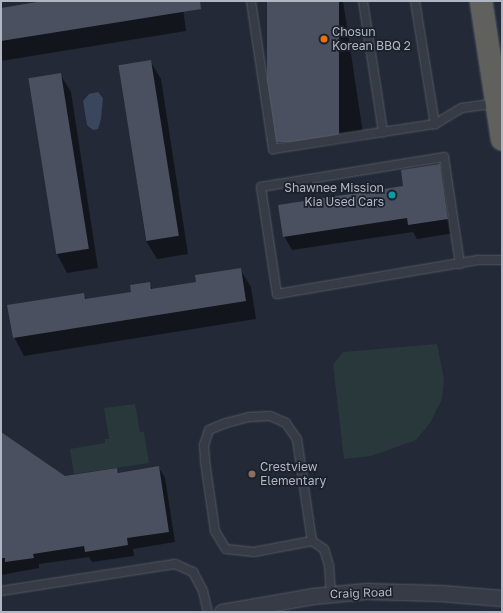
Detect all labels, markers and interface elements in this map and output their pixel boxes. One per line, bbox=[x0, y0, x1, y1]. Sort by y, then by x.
place label: Chosun Korean BBQ 2 bbox=[332, 25, 411, 53]
marker: Chosun Korean BBQ 2 bbox=[319, 34, 329, 44]
place label: Shawnee Mission Kia Used Cars bbox=[284, 181, 384, 209]
marker: Shawnee Mission Kia Used Cars bbox=[387, 190, 397, 200]
place label: Crestview Elementary bbox=[260, 460, 326, 488]
marker: Crestview Elementary bbox=[247, 469, 257, 479]
street label: Craig Road bbox=[330, 585, 392, 601]

